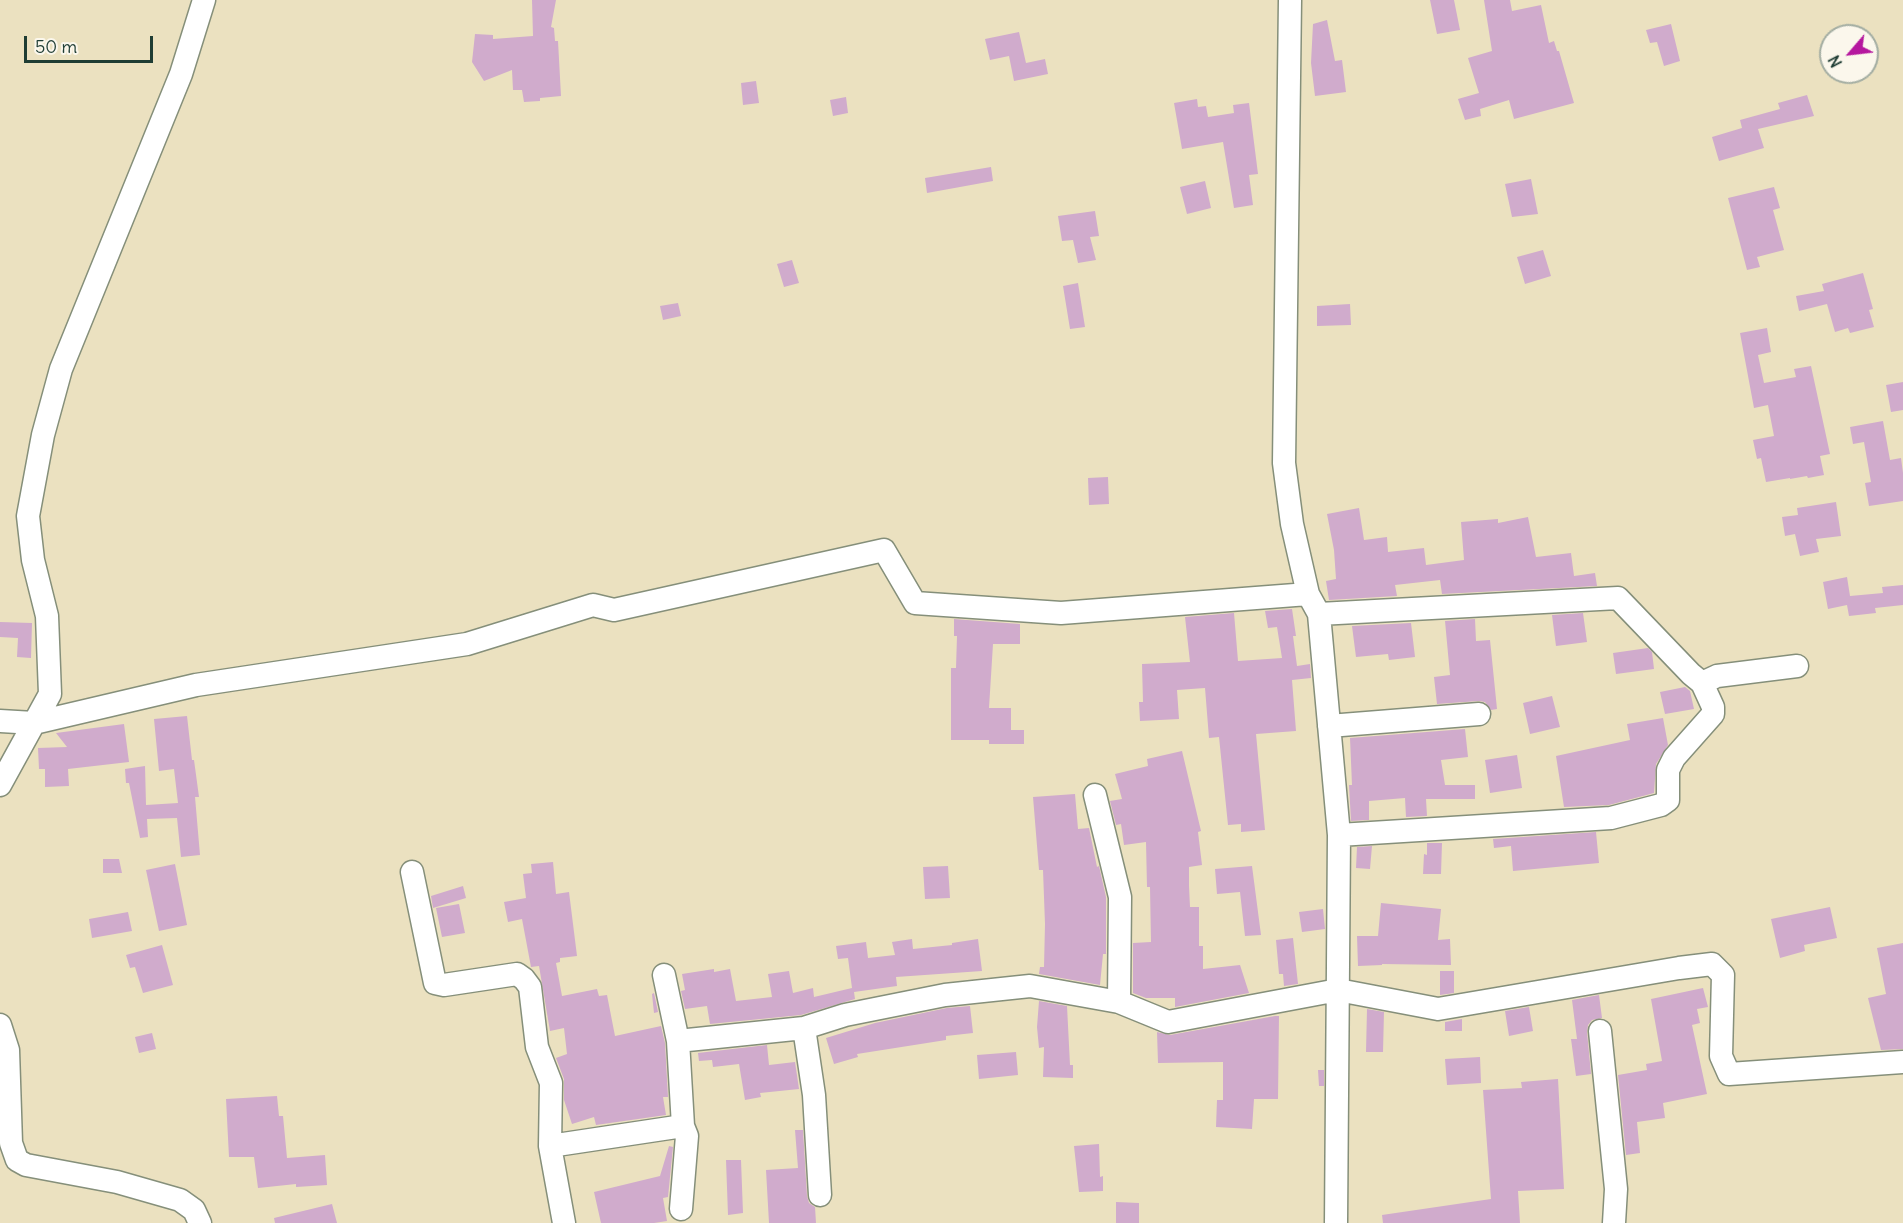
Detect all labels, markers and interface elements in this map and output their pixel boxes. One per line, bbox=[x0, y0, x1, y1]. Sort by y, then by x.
scale bar bbox=[27, 24, 156, 62]
north arrow bbox=[1819, 24, 1879, 84]
text: 50 m bbox=[35, 35, 77, 58]
text: N bbox=[1823, 52, 1846, 71]

